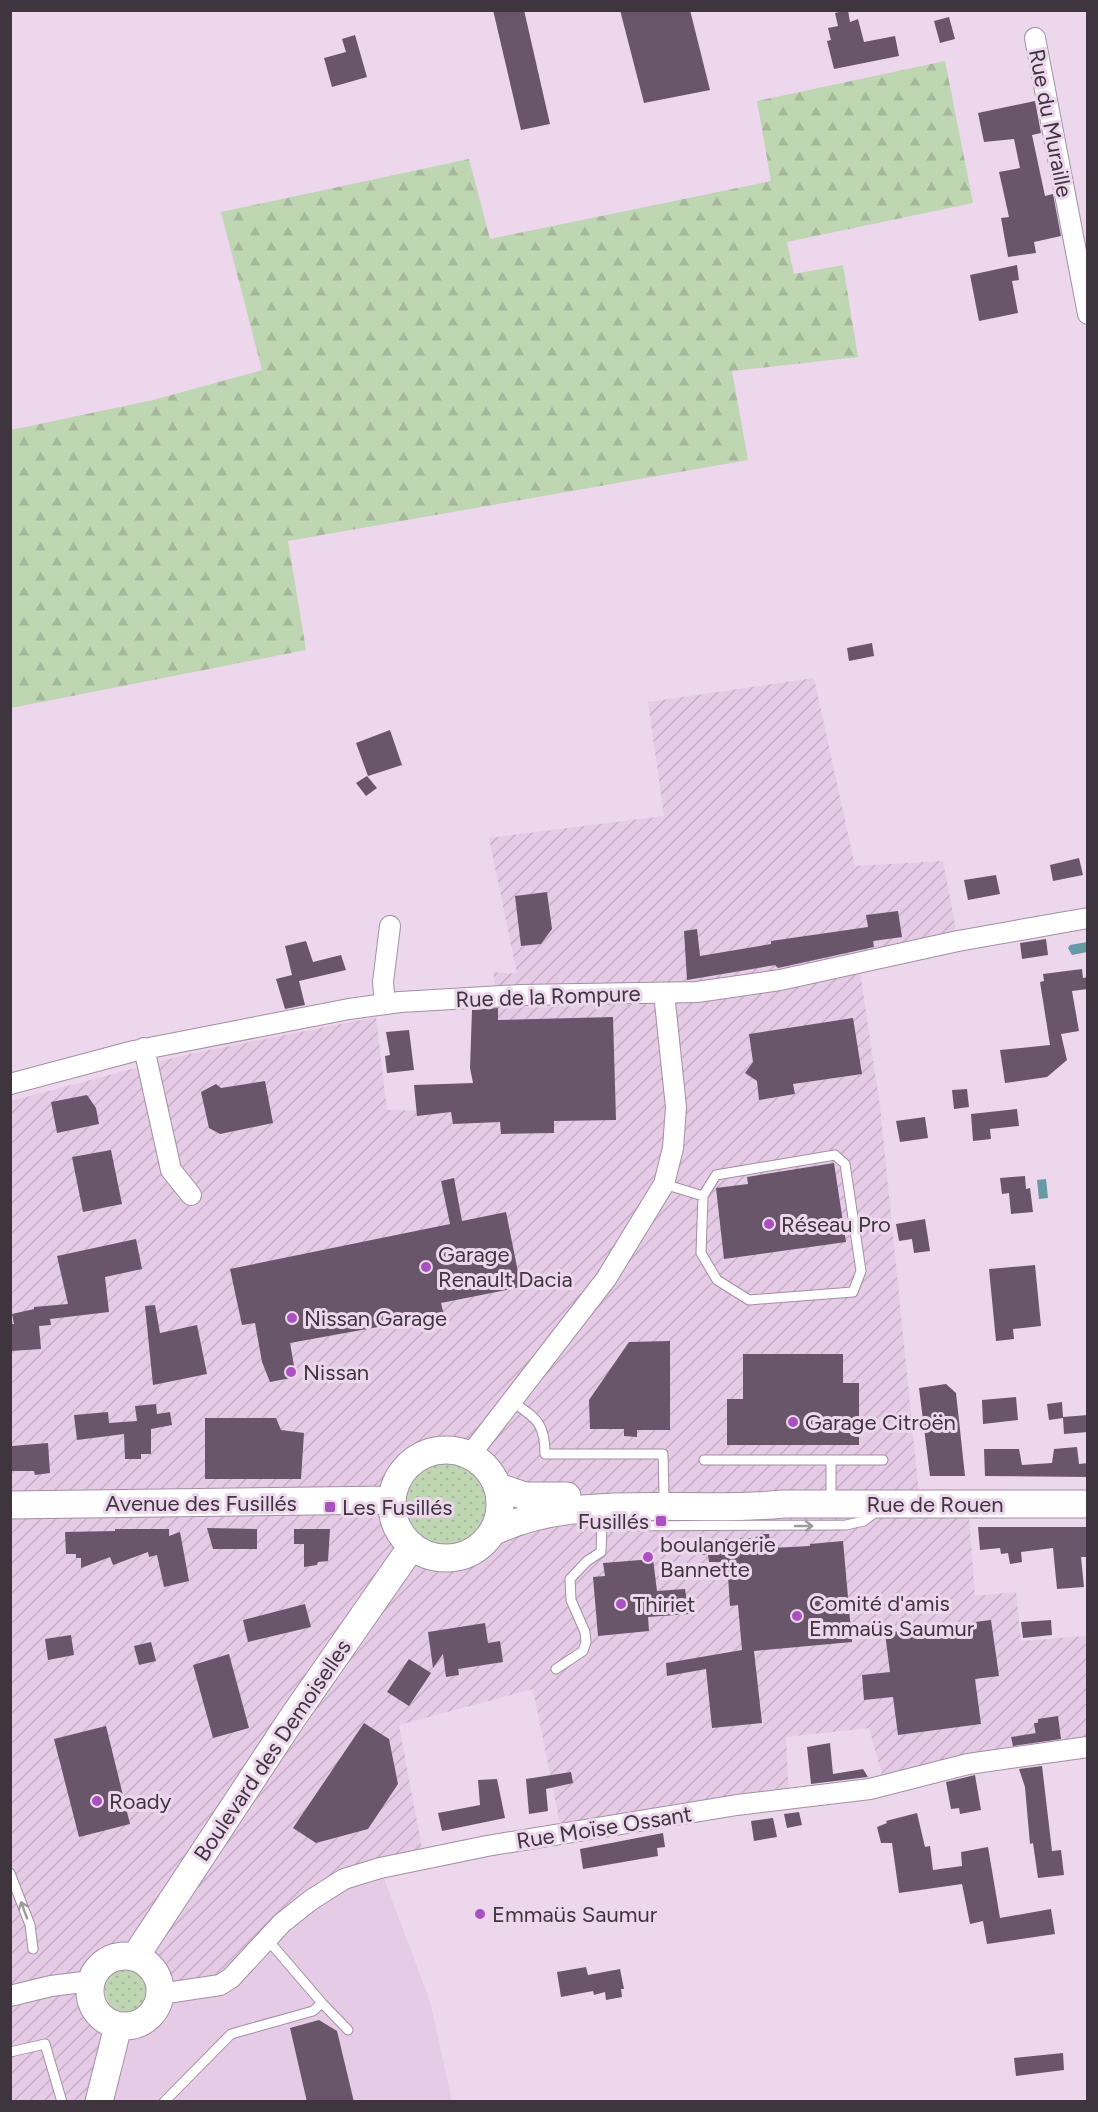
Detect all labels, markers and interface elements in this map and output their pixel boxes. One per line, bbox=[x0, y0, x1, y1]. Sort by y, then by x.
street label: Rue du Muraille bbox=[1023, 47, 1078, 200]
street label: Rue de la Rompure bbox=[455, 980, 641, 1013]
place label: Réseau Pro bbox=[781, 1211, 891, 1238]
marker: Réseau Pro bbox=[762, 1217, 776, 1231]
place label: Garage Renault Dacia bbox=[438, 1241, 573, 1293]
marker: Garage Renault Dacia bbox=[419, 1260, 433, 1274]
place label: Nissan Garage bbox=[304, 1305, 447, 1332]
marker: Nissan Garage bbox=[285, 1311, 299, 1325]
place label: Nissan bbox=[303, 1359, 369, 1386]
marker: Nissan bbox=[284, 1365, 298, 1379]
place label: Garage Citroën bbox=[805, 1409, 956, 1436]
marker: Garage Citroën bbox=[786, 1415, 800, 1429]
street label: Avenue des Fusillés bbox=[105, 1490, 297, 1517]
street label: Rue de Rouen bbox=[867, 1491, 1003, 1518]
place label: Les Fusillés bbox=[342, 1494, 452, 1521]
marker: Les Fusillés bbox=[323, 1500, 337, 1514]
place label: Fusillés bbox=[578, 1508, 649, 1535]
marker: Fusillés bbox=[654, 1514, 668, 1528]
one-way arrow bbox=[794, 1520, 814, 1531]
place label: boulangerie Bannette bbox=[660, 1531, 776, 1583]
marker: boulangerie Bannette bbox=[641, 1550, 655, 1564]
place label: Comité d'amis Emmaüs Saumur bbox=[809, 1590, 975, 1642]
place label: Thiriet bbox=[633, 1591, 695, 1618]
marker: Thiriet bbox=[614, 1597, 628, 1611]
marker: Comité d'amis Emmaüs Saumur bbox=[790, 1609, 804, 1623]
street label: Boulevard des Demoiselles bbox=[188, 1634, 357, 1866]
place label: Roady bbox=[109, 1788, 172, 1815]
marker: Roady bbox=[90, 1794, 104, 1808]
street label: Rue Moïse Ossant bbox=[515, 1800, 694, 1855]
place label: Emmaüs Saumur bbox=[492, 1901, 658, 1928]
one-way arrow bbox=[18, 1902, 29, 1920]
marker: Emmaüs Saumur bbox=[473, 1907, 487, 1921]

